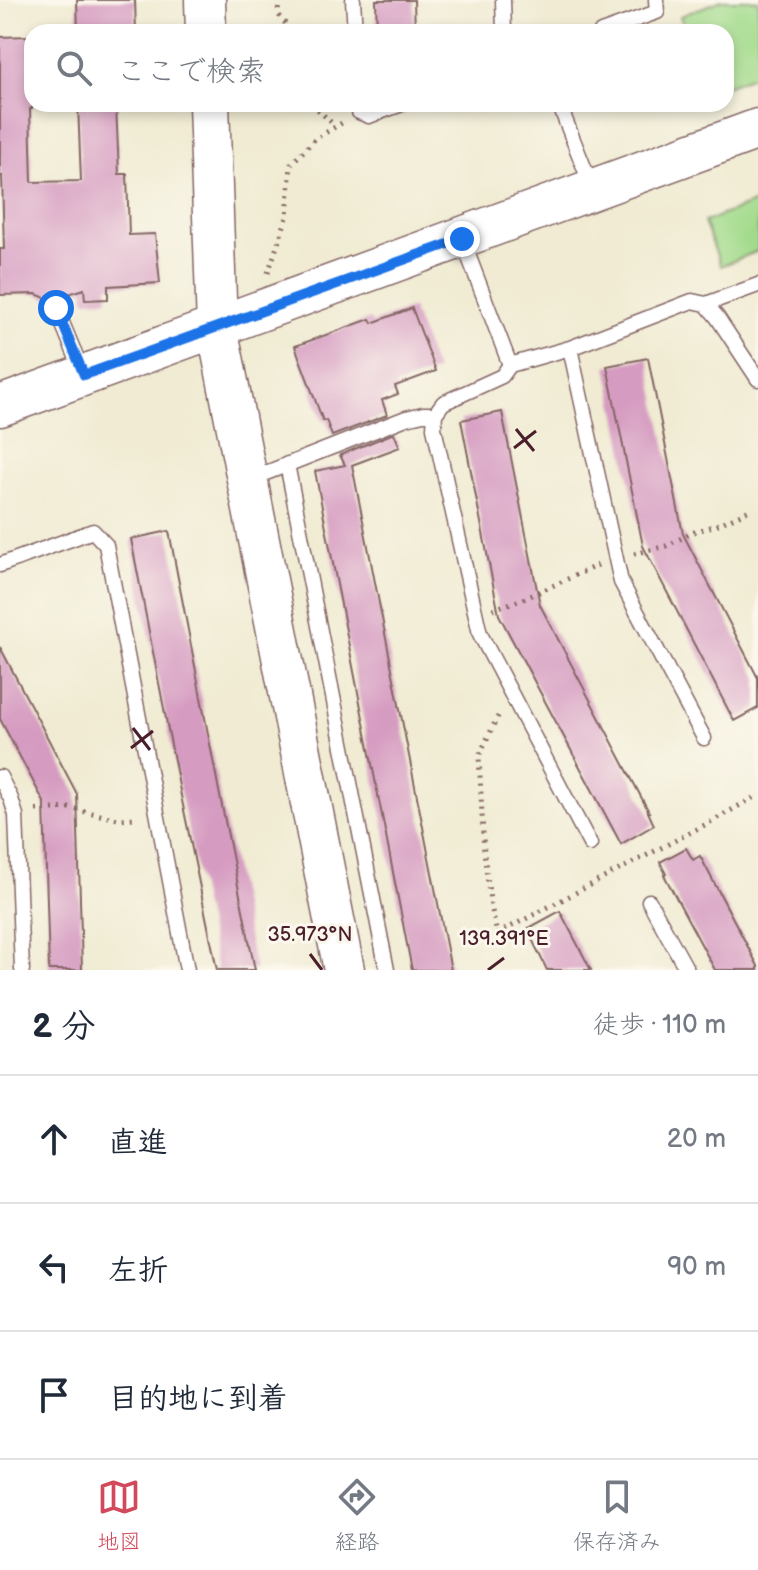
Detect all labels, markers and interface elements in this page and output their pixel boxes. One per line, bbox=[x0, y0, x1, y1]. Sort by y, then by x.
search box bbox=[24, 24, 734, 112]
icon: search bbox=[52, 46, 96, 90]
text: ここで検索 bbox=[116, 54, 266, 90]
route end bbox=[444, 221, 480, 257]
route start bbox=[38, 290, 74, 326]
text: 35.973°N bbox=[267, 923, 353, 947]
text: 139.391°E bbox=[459, 927, 549, 951]
text: 2 分 bbox=[32, 1006, 96, 1047]
text: 徒歩 · 110 m bbox=[593, 1010, 726, 1041]
icon: ahead bbox=[32, 1117, 76, 1161]
text: 20 m bbox=[667, 1124, 726, 1155]
text: 直進 bbox=[108, 1125, 168, 1161]
icon: left bbox=[32, 1245, 76, 1289]
text: 90 m bbox=[667, 1252, 726, 1283]
text: 左折 bbox=[108, 1253, 168, 1289]
icon: arrive bbox=[32, 1373, 76, 1417]
text: 目的地に到着 bbox=[108, 1381, 288, 1417]
tab: 地図 bbox=[97, 1475, 141, 1556]
tab: 経路 bbox=[335, 1475, 379, 1556]
tab: 保存済み bbox=[573, 1475, 661, 1556]

